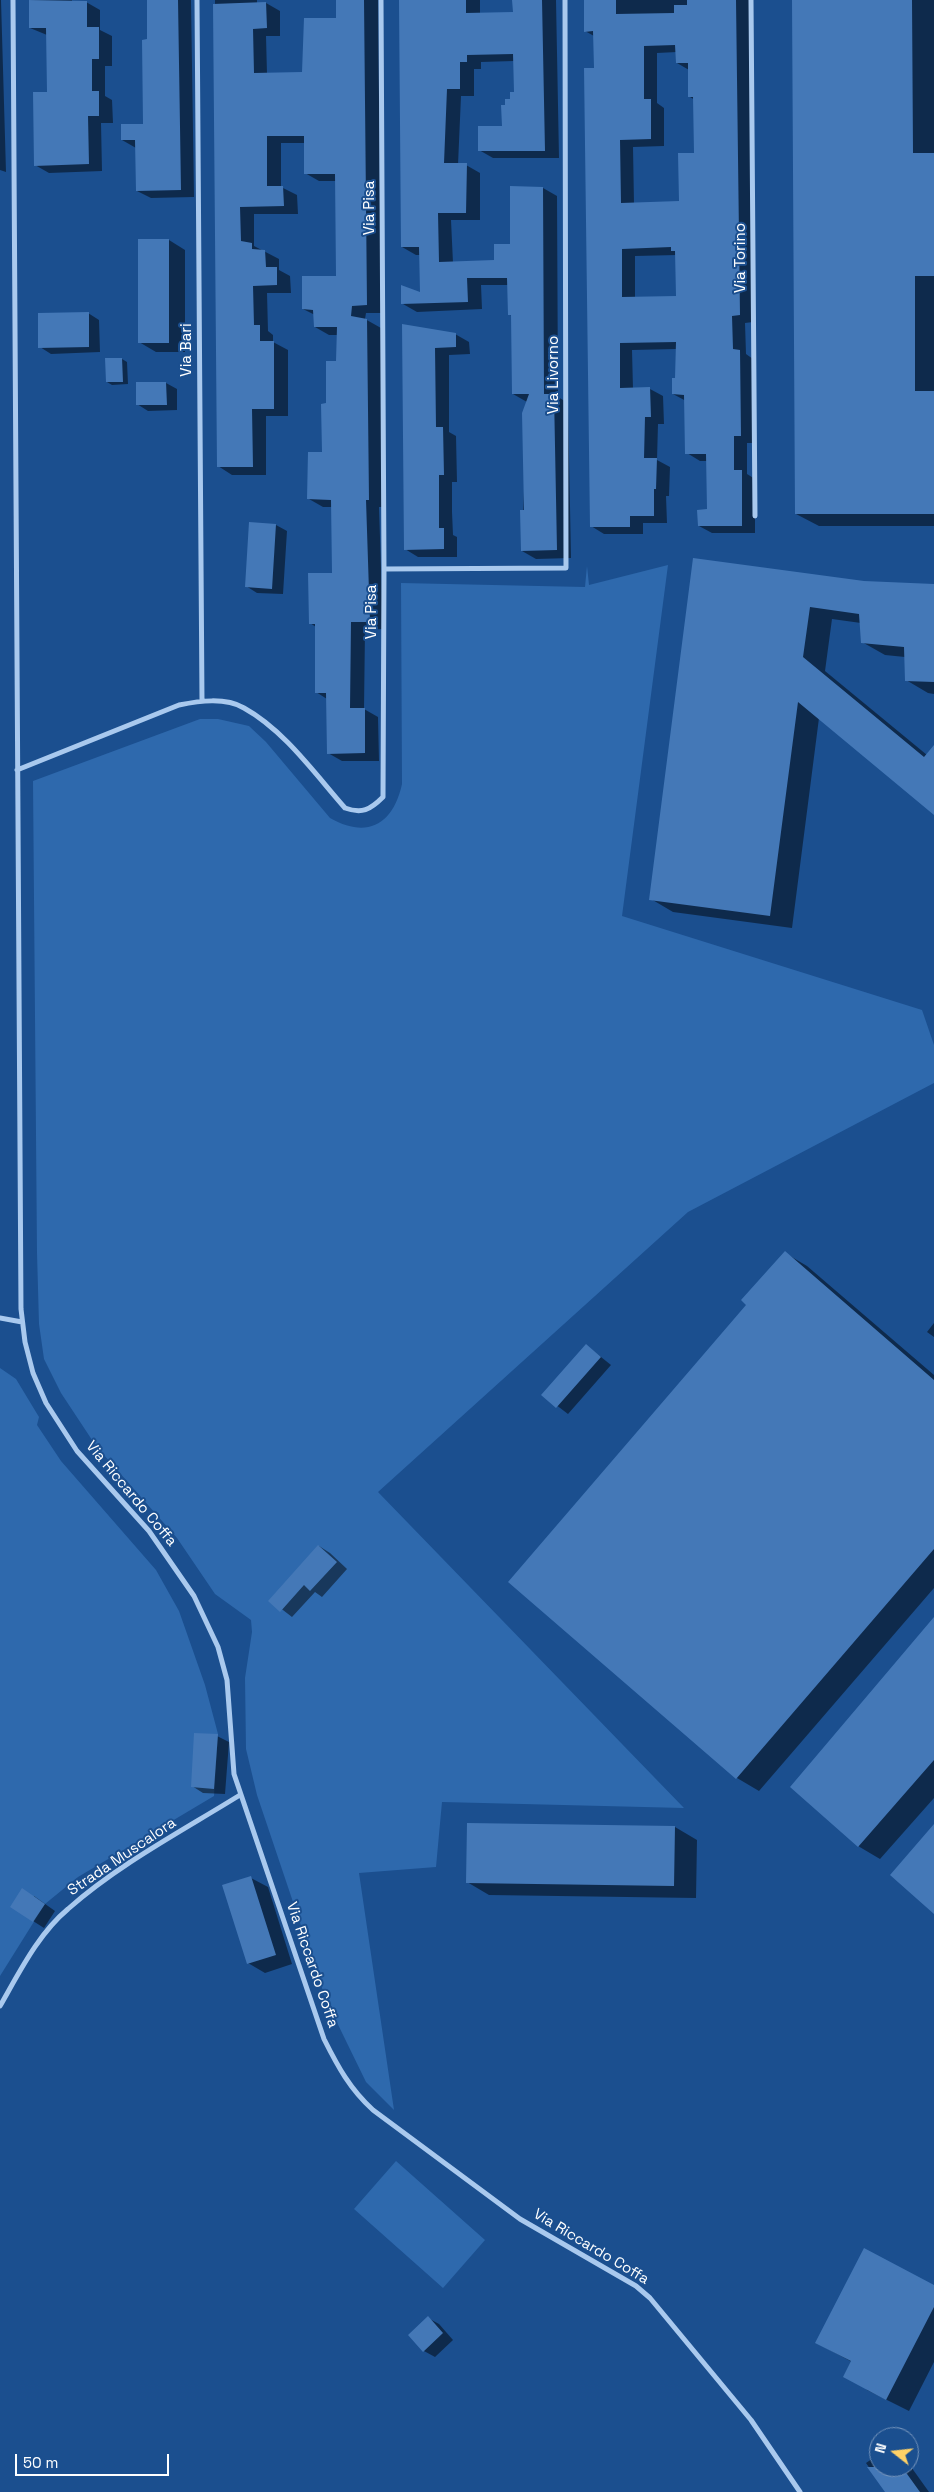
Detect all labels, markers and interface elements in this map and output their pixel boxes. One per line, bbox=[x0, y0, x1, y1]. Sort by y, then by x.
street label: Via Pisa bbox=[361, 181, 379, 235]
street label: Via Torino bbox=[732, 223, 750, 293]
street label: Via Bari bbox=[178, 323, 196, 377]
street label: Via Livorno bbox=[545, 336, 563, 414]
street label: Via Pisa bbox=[363, 585, 381, 639]
street label: Via Riccardo Coffa bbox=[82, 1438, 180, 1550]
street label: Strada Muscalora bbox=[64, 1814, 180, 1900]
street label: Via Riccardo Coffa bbox=[282, 1900, 342, 2030]
street label: Via Riccardo Coffa bbox=[530, 2205, 652, 2289]
north arrow bbox=[869, 2427, 919, 2477]
text: N bbox=[871, 2441, 890, 2455]
scale bar bbox=[18, 2444, 171, 2476]
text: 50 m bbox=[23, 2453, 58, 2472]

